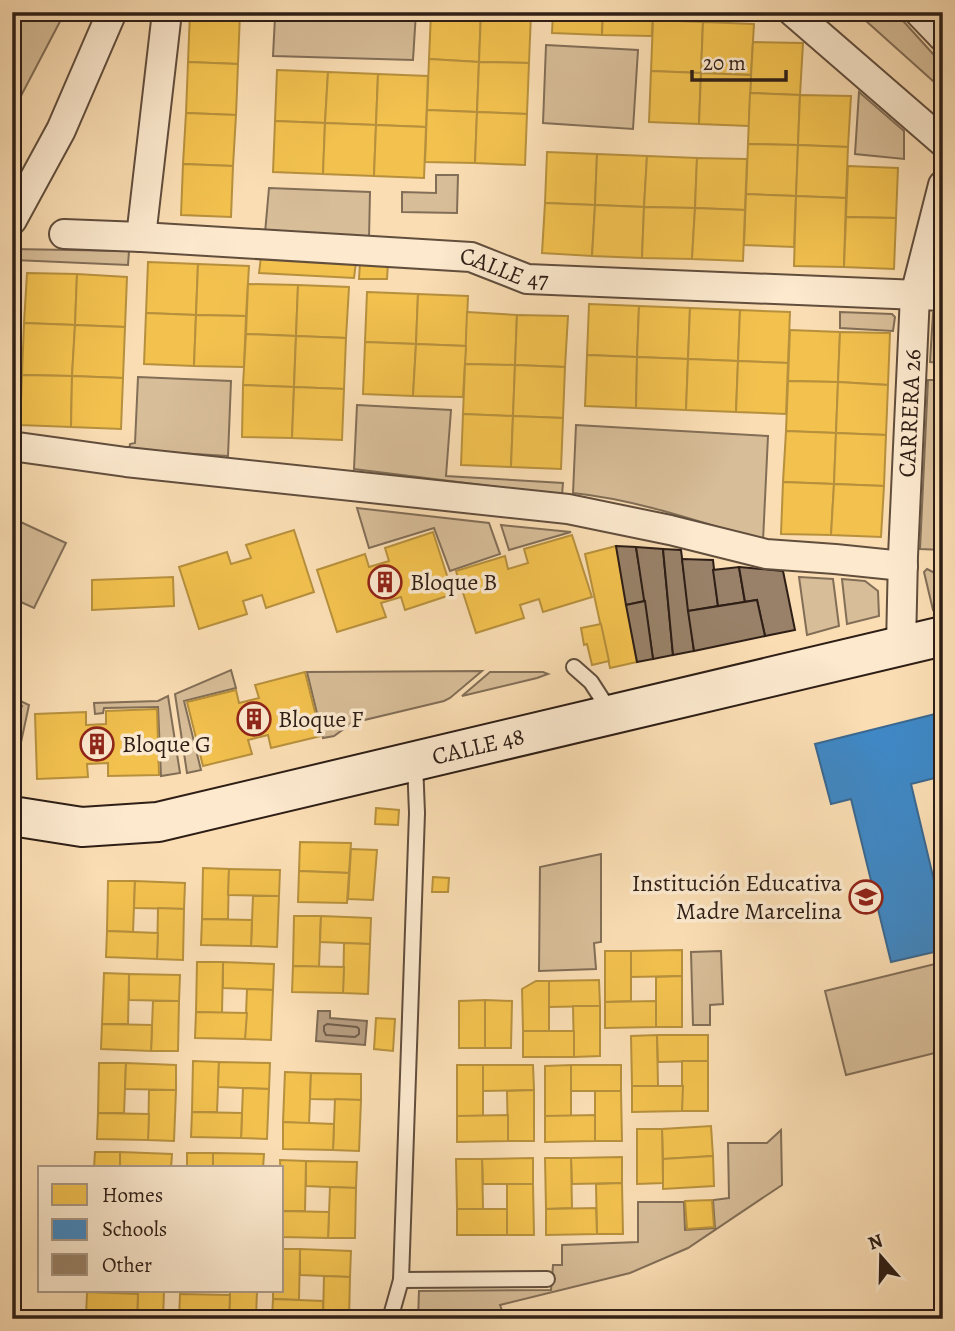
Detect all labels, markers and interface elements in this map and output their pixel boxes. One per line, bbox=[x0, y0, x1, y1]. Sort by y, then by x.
scale bar bbox=[692, 38, 787, 82]
text: 20 m bbox=[703, 49, 746, 77]
street label: CALLE 47 bbox=[459, 240, 550, 296]
street label: CARRERA 26 bbox=[891, 348, 929, 478]
building icon: Bloque B bbox=[366, 563, 404, 601]
place label: Bloque B bbox=[410, 566, 497, 598]
building icon: Bloque F bbox=[235, 700, 273, 738]
place label: Bloque F bbox=[278, 703, 363, 735]
street label: CALLE 48 bbox=[429, 720, 528, 773]
building icon: Bloque G bbox=[78, 725, 116, 763]
place label: Bloque G bbox=[122, 728, 211, 760]
place label: Institución Educativa Madre Marcelina bbox=[632, 867, 843, 927]
school or university icon: Institución Educativa Madre Marcelina bbox=[847, 878, 885, 916]
legend bbox=[38, 1166, 284, 1292]
text: Homes bbox=[102, 1181, 163, 1209]
text: Schools bbox=[102, 1215, 167, 1243]
north arrow bbox=[846, 1222, 916, 1292]
text: N bbox=[865, 1227, 887, 1257]
text: Other bbox=[102, 1251, 152, 1279]

